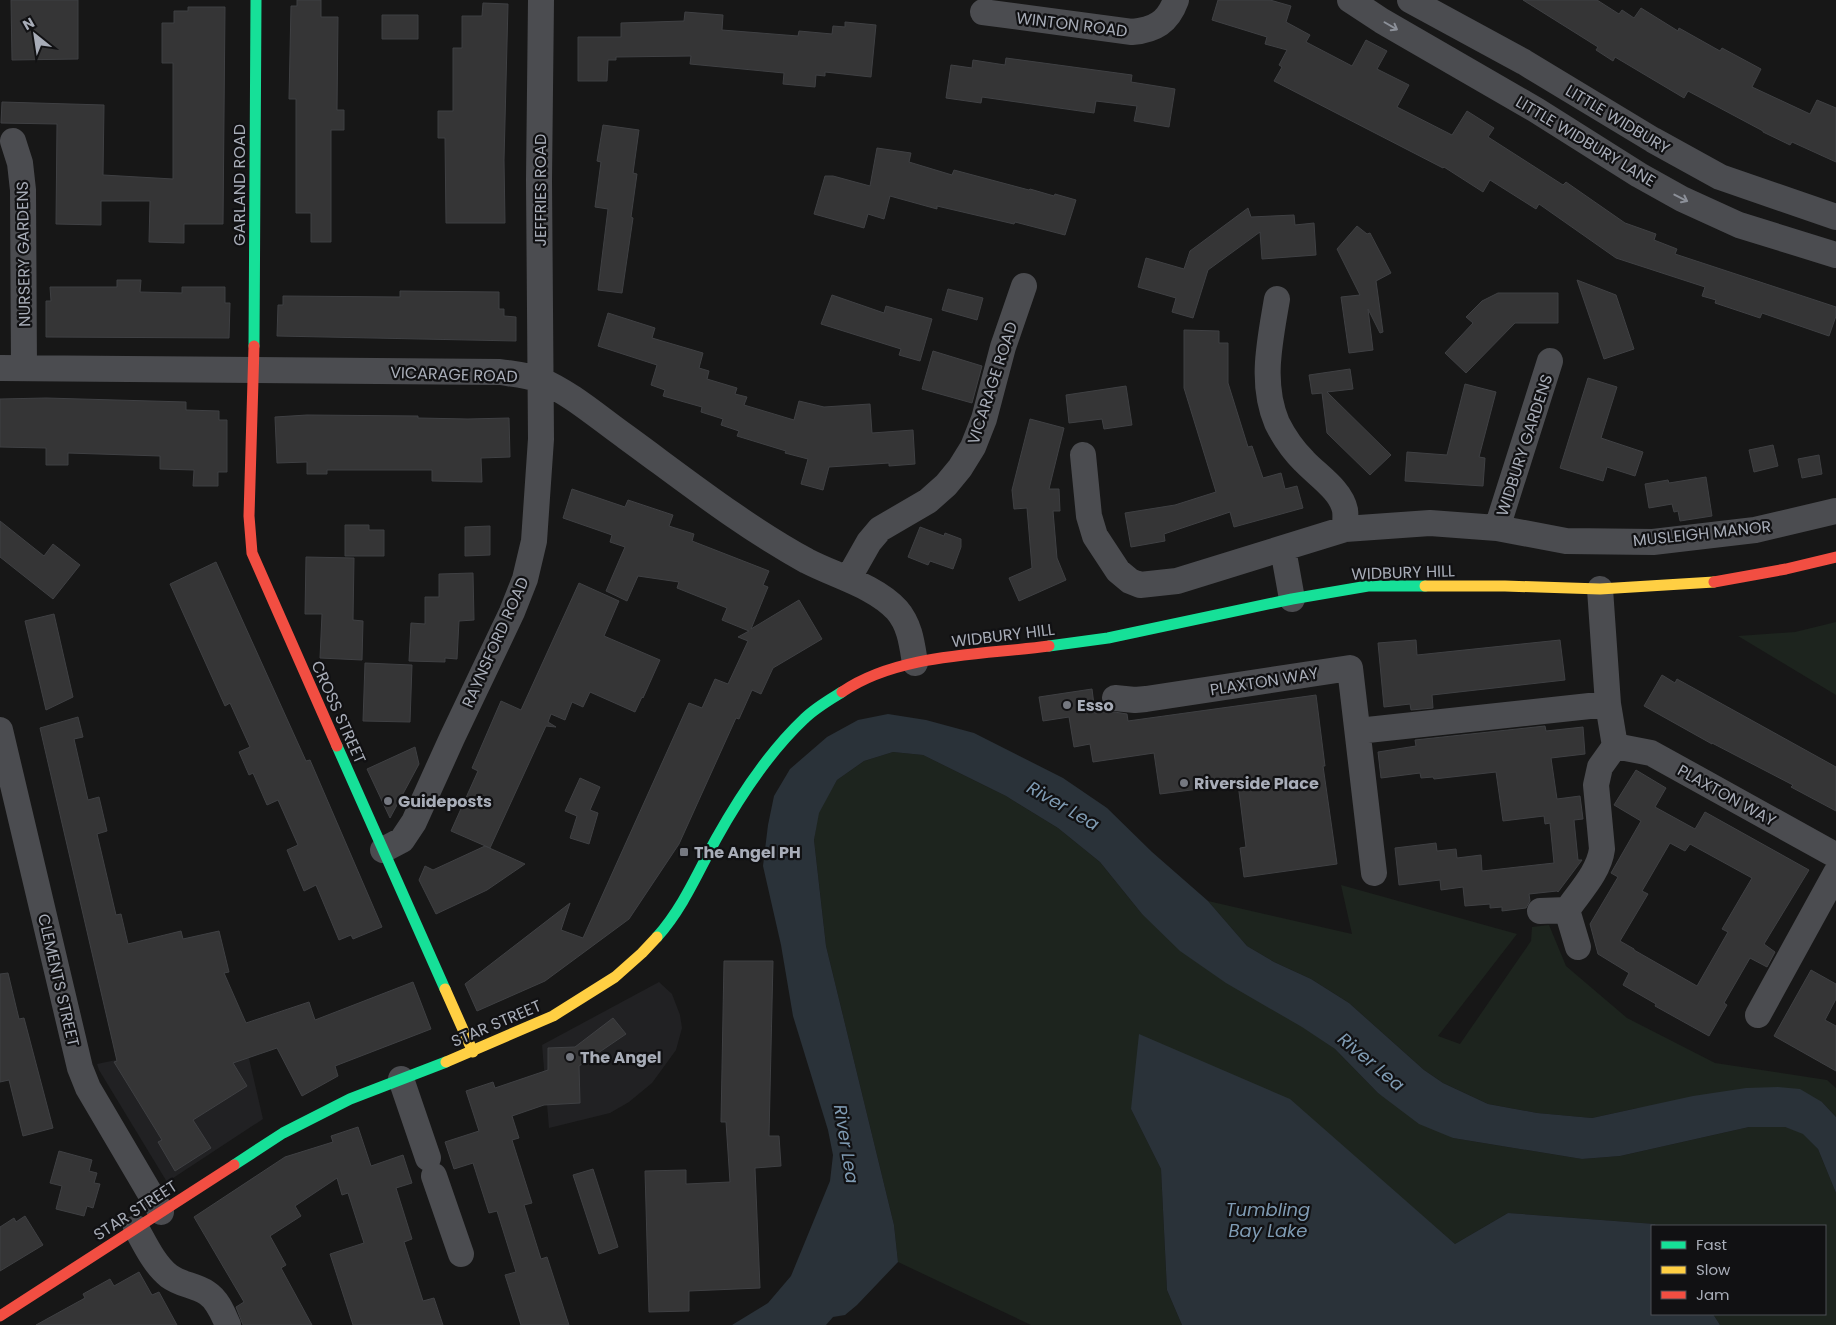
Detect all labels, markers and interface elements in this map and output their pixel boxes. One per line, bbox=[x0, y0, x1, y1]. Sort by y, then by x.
street label: WINTON ROAD bbox=[1015, 6, 1129, 43]
north arrow bbox=[10, 10, 60, 60]
text: N bbox=[19, 12, 38, 35]
one-way arrow bbox=[1383, 21, 1398, 31]
street label: LITTLE WIDBURY bbox=[1561, 79, 1675, 160]
street label: LITTLE WIDBURY LANE bbox=[1511, 90, 1660, 192]
street label: GARLAND ROAD bbox=[228, 124, 251, 246]
street label: JEFFRIES ROAD bbox=[529, 134, 552, 246]
street label: NURSERY GARDENS bbox=[11, 181, 36, 327]
one-way arrow bbox=[1673, 194, 1688, 203]
street label: VICARAGE ROAD bbox=[962, 319, 1023, 447]
street label: VICARAGE ROAD bbox=[390, 361, 518, 388]
street label: WIDBURY GARDENS bbox=[1491, 371, 1558, 519]
street label: MUSLEIGH MANOR bbox=[1632, 515, 1772, 552]
street label: WIDBURY HILL bbox=[1351, 559, 1455, 586]
street label: RAYNSFORD ROAD bbox=[456, 573, 535, 711]
street label: WIDBURY HILL bbox=[950, 618, 1056, 653]
street label: CROSS STREET bbox=[306, 657, 372, 768]
street label: PLAXTON WAY bbox=[1208, 661, 1321, 701]
place label: Esso bbox=[1077, 694, 1114, 717]
marker: Esso bbox=[1061, 699, 1073, 711]
street label: PLAXTON WAY bbox=[1673, 759, 1781, 832]
place label: Riverside Place bbox=[1194, 772, 1319, 795]
water label: River Lea bbox=[1022, 775, 1104, 836]
marker: Riverside Place bbox=[1178, 777, 1190, 789]
place label: Guideposts bbox=[398, 790, 492, 813]
marker: Guideposts bbox=[382, 795, 394, 807]
place label: The Angel PH bbox=[694, 841, 801, 864]
marker: The Angel PH bbox=[678, 846, 690, 858]
street label: CLEMENTS STREET bbox=[32, 911, 85, 1049]
street label: STAR STREET bbox=[448, 994, 545, 1053]
water label: River Lea bbox=[1333, 1026, 1410, 1097]
place label: The Angel bbox=[580, 1046, 662, 1069]
marker: The Angel bbox=[564, 1051, 576, 1063]
water label: River Lea bbox=[828, 1103, 865, 1185]
street label: STAR STREET bbox=[89, 1175, 182, 1246]
water label: Tumbling Bay Lake bbox=[1226, 1197, 1310, 1243]
legend bbox=[1651, 1225, 1826, 1315]
text: Fast bbox=[1696, 1234, 1727, 1255]
text: Slow bbox=[1696, 1259, 1731, 1280]
text: Jam bbox=[1696, 1284, 1730, 1305]

